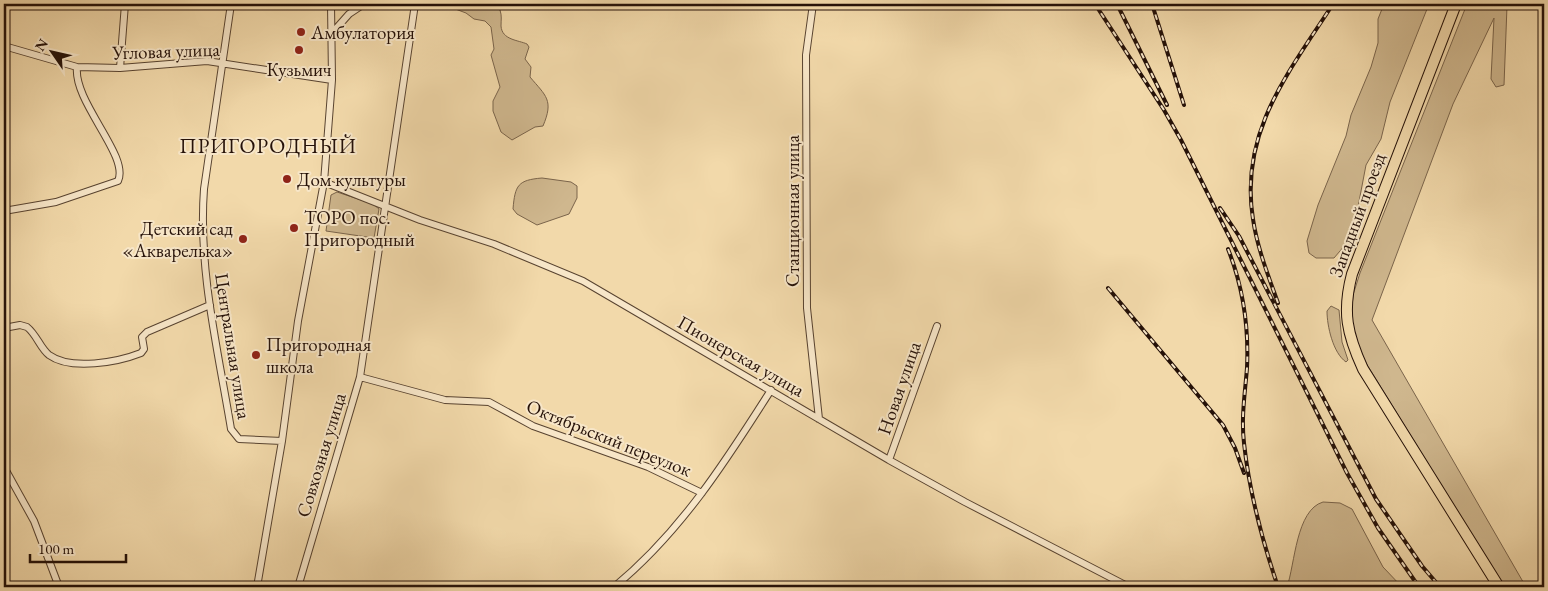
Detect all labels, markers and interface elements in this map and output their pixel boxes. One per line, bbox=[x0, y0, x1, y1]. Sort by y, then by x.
place label: Амбулатория bbox=[310, 20, 415, 45]
marker: Амбулатория bbox=[295, 26, 307, 38]
north arrow bbox=[28, 28, 78, 78]
text: N bbox=[31, 34, 52, 54]
street label: Угловая улица bbox=[111, 37, 221, 65]
marker: Кузьмич bbox=[293, 44, 305, 56]
place label: Кузьмич bbox=[266, 57, 332, 82]
district label: ПРИГОРОДНЫЙ bbox=[179, 132, 357, 159]
street label: Станционная улица bbox=[780, 135, 805, 287]
street label: Западный проезд bbox=[1323, 149, 1391, 280]
place label: Дом культуры bbox=[297, 167, 406, 192]
marker: Дом культуры bbox=[281, 173, 293, 185]
place label: ТОРО пос. Пригородный bbox=[304, 205, 415, 252]
place label: Детский сад «Акварелька» bbox=[122, 216, 233, 263]
marker: ТОРО пос. Пригородный bbox=[288, 222, 300, 234]
marker: Детский сад «Акварелька» bbox=[237, 233, 249, 245]
street label: Центральная улица bbox=[209, 271, 257, 421]
street label: Пионерская улица bbox=[673, 309, 809, 403]
place label: Пригородная школа bbox=[266, 332, 372, 379]
street label: Новая улица bbox=[871, 338, 927, 438]
marker: Пригородная школа bbox=[250, 349, 262, 361]
street label: Совхозная улица bbox=[290, 389, 352, 520]
street label: Октябрьский переулок bbox=[523, 393, 695, 483]
scale bar bbox=[30, 531, 126, 563]
text: 100 m bbox=[38, 539, 75, 558]

